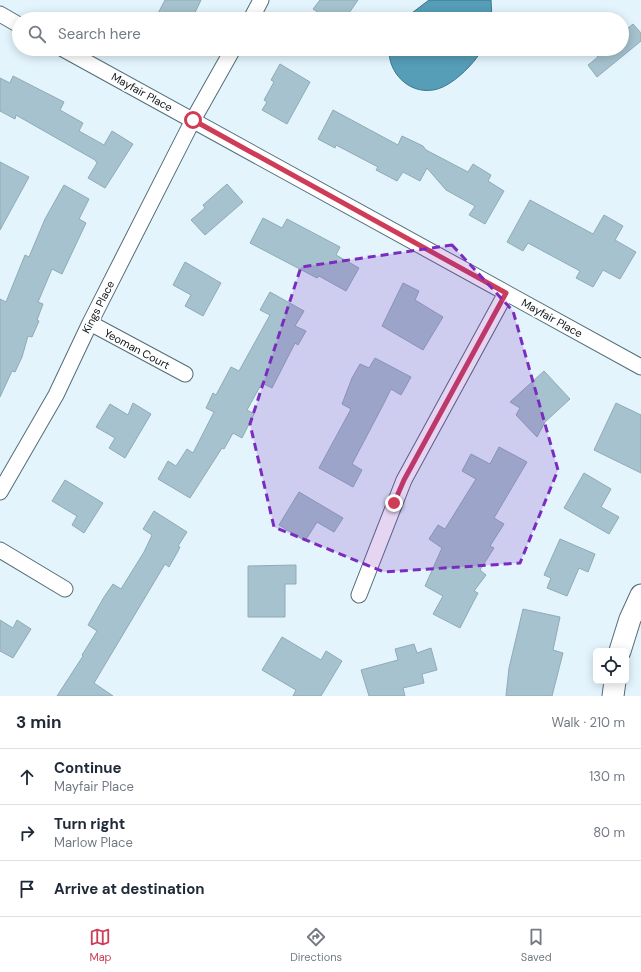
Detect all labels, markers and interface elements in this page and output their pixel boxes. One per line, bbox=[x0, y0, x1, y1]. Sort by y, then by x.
search box bbox=[12, 12, 629, 56]
icon: search bbox=[26, 23, 48, 45]
text: Search here bbox=[58, 24, 141, 44]
street label: Mayfair Place bbox=[109, 69, 175, 115]
route start bbox=[184, 111, 202, 129]
street label: Kings Place bbox=[79, 278, 117, 336]
street label: Mayfair Place bbox=[519, 295, 585, 341]
street label: Yeoman Court bbox=[102, 326, 172, 372]
route end bbox=[385, 494, 403, 512]
map controls bbox=[593, 648, 629, 684]
button: locate bbox=[593, 648, 629, 684]
text: 3 min bbox=[16, 711, 61, 733]
text: Walk · 210 m bbox=[552, 714, 625, 731]
text: Continue bbox=[54, 758, 122, 778]
icon: ahead bbox=[16, 766, 38, 788]
text: 130 m bbox=[589, 768, 625, 785]
text: Mayfair Place bbox=[54, 778, 134, 795]
text: Turn right bbox=[54, 814, 125, 834]
icon: right bbox=[16, 822, 38, 844]
text: 80 m bbox=[593, 824, 625, 841]
text: Marlow Place bbox=[54, 834, 133, 851]
icon: arrive bbox=[16, 878, 38, 900]
text: Arrive at destination bbox=[54, 879, 205, 899]
tab: Map bbox=[89, 926, 112, 964]
tab: Directions bbox=[290, 926, 342, 964]
tab: Saved bbox=[521, 926, 552, 964]

